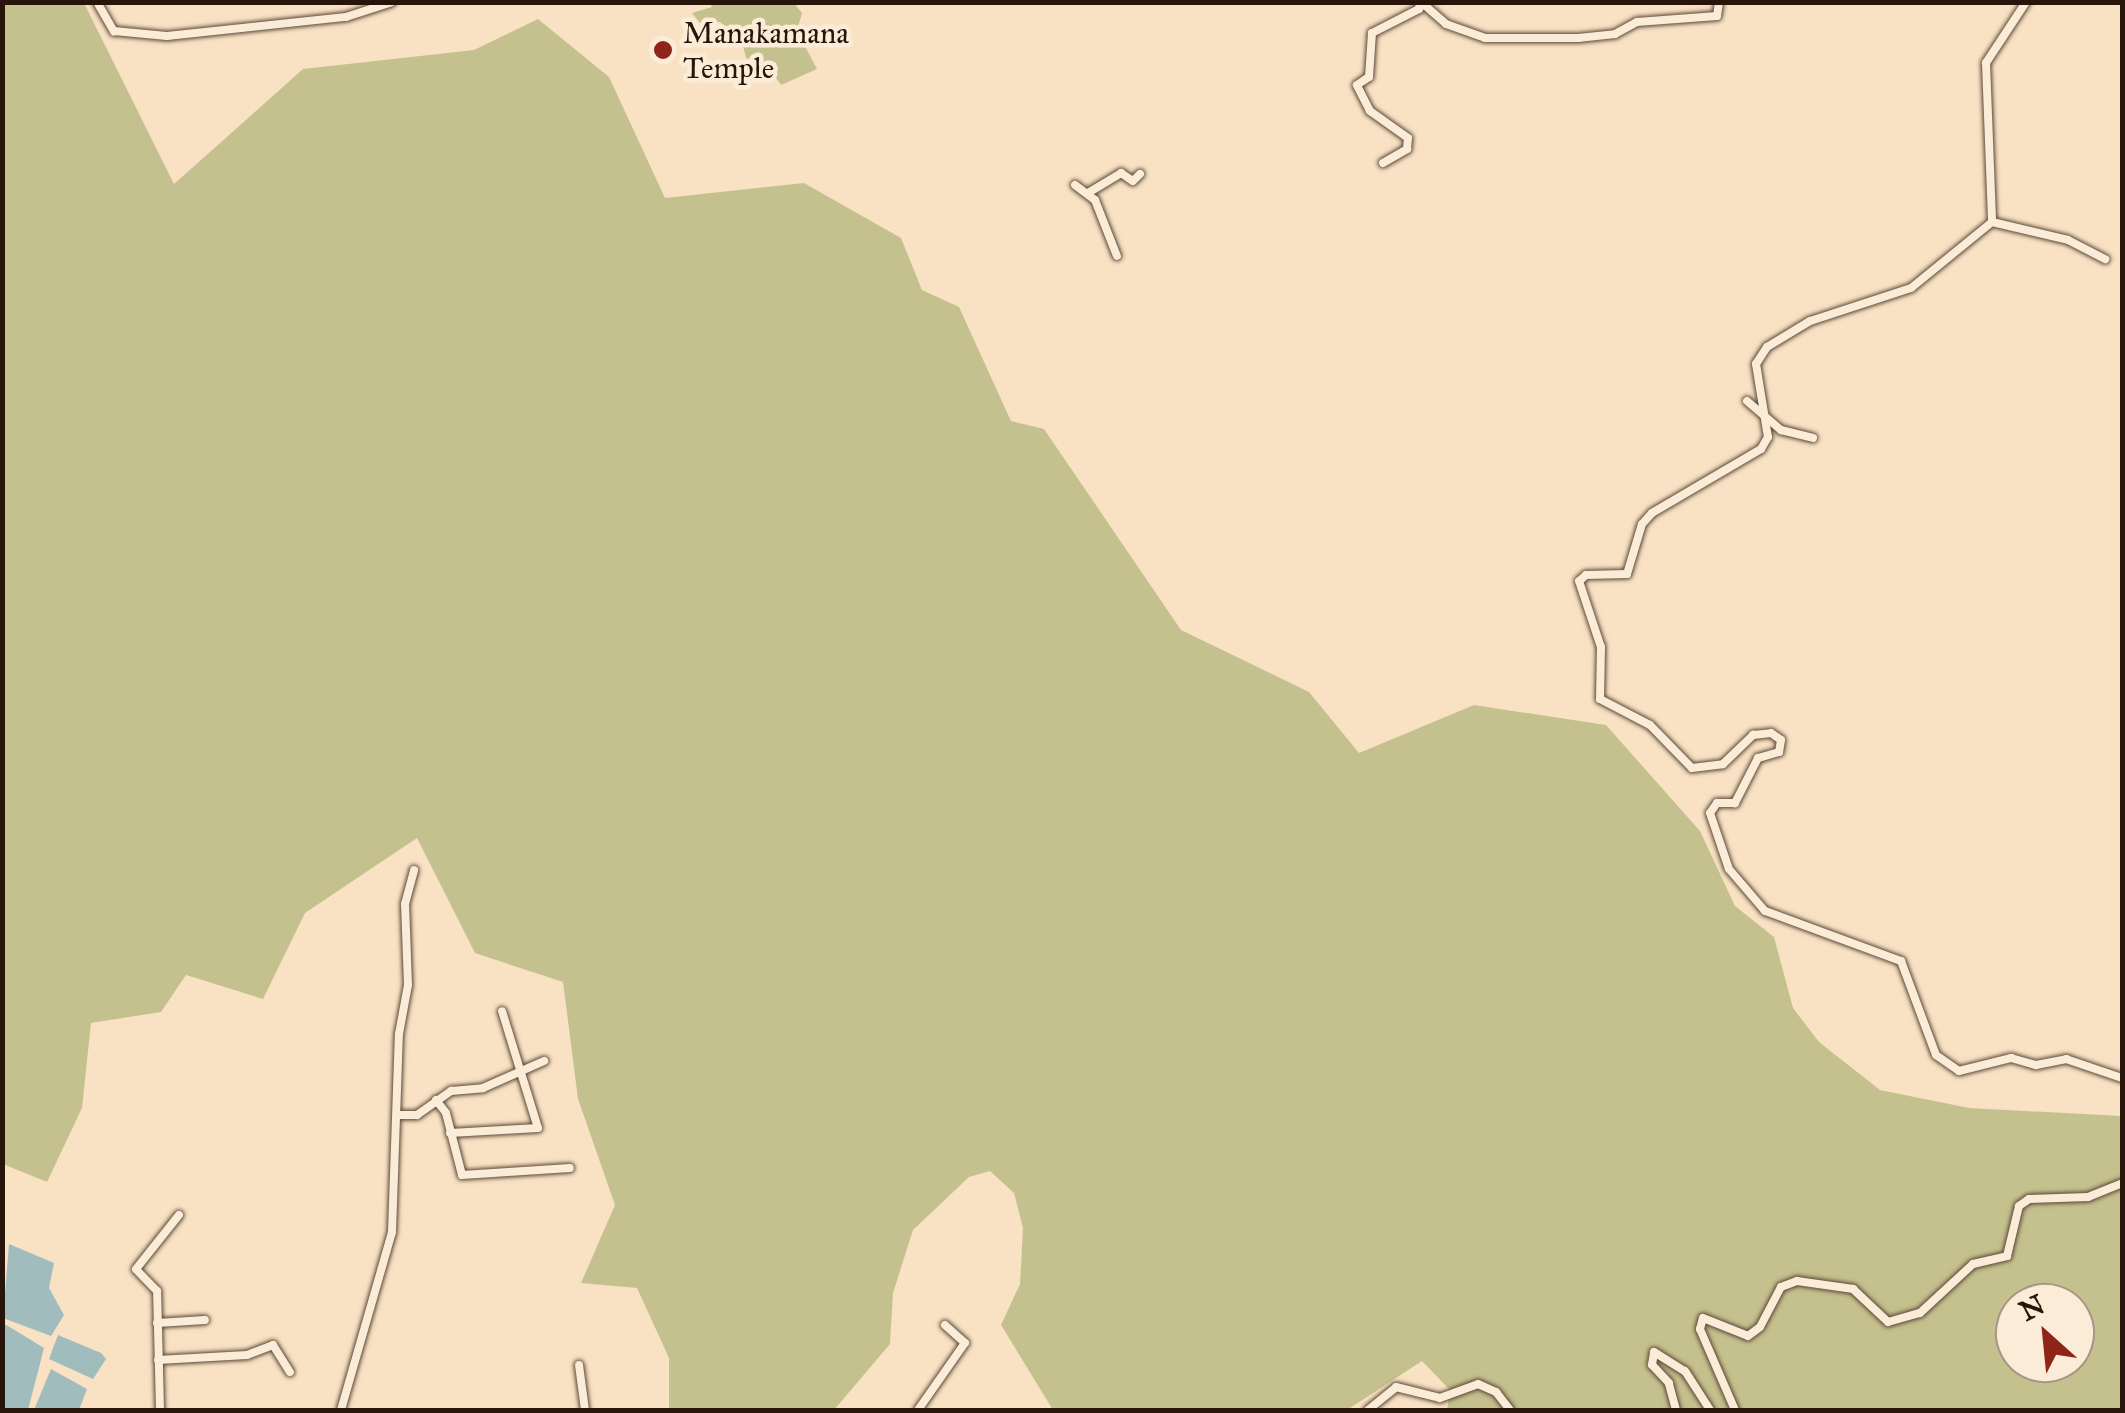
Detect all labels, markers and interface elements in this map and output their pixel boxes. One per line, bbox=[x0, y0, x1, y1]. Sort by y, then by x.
place label: Manakamana Temple bbox=[683, 15, 849, 86]
marker: Manakamana Temple bbox=[652, 39, 674, 61]
north arrow bbox=[1995, 1283, 2095, 1383]
text: N bbox=[2014, 1287, 2051, 1329]

